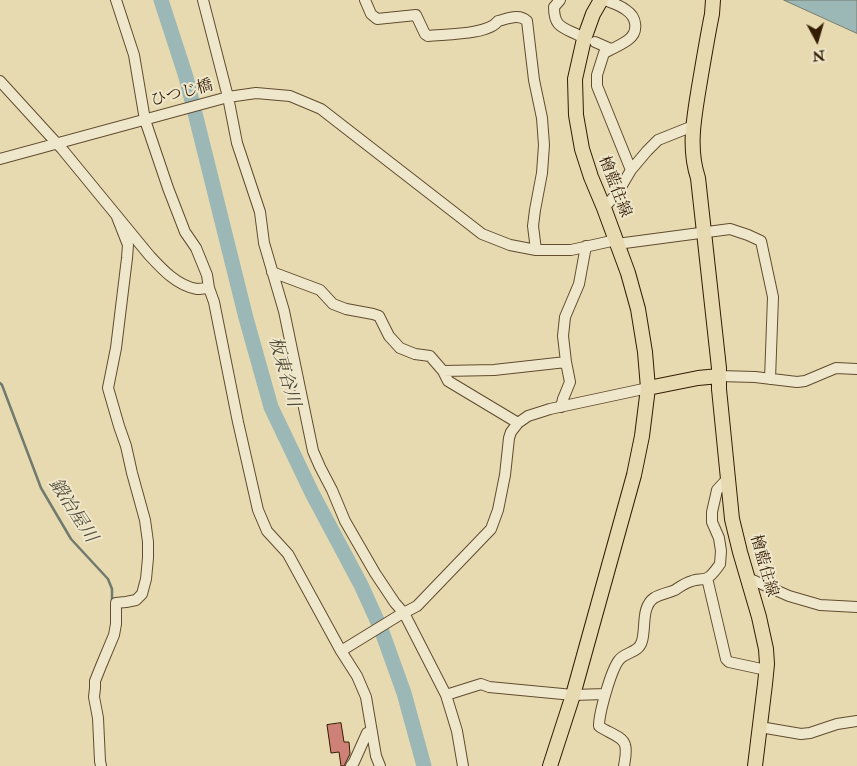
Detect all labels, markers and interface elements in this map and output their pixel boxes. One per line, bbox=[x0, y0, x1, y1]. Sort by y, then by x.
north arrow bbox=[792, 15, 842, 65]
text: N bbox=[812, 46, 826, 65]
street label: ひつじ橋 bbox=[149, 76, 215, 112]
street label: 檜藍住線 bbox=[594, 154, 634, 220]
water label: 板東谷川 bbox=[263, 334, 303, 410]
water label: 鍛冶屋川 bbox=[43, 475, 101, 547]
street label: 檜藍住線 bbox=[745, 533, 781, 599]

